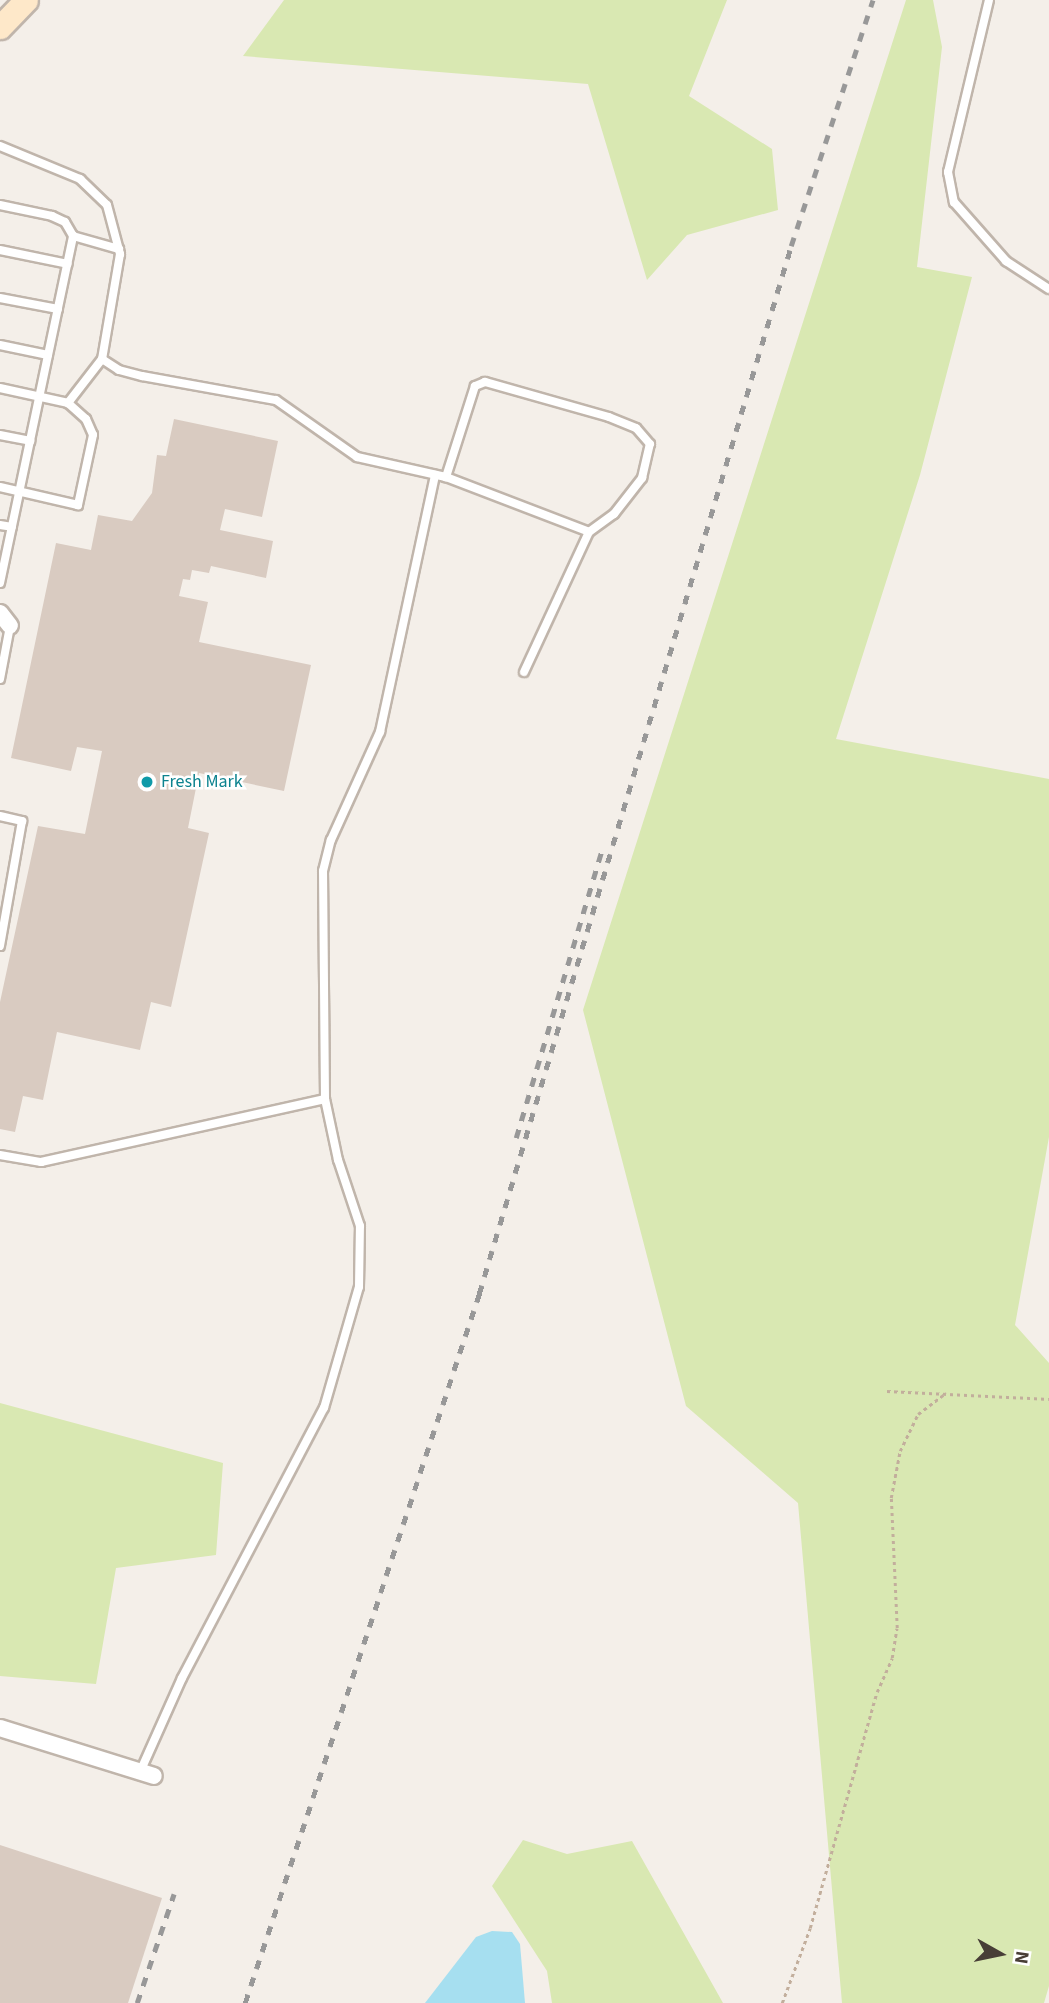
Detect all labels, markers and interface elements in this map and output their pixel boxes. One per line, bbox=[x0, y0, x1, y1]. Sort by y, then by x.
place label: Fresh Mark bbox=[161, 771, 243, 793]
marker: Fresh Mark bbox=[139, 774, 155, 790]
north arrow bbox=[965, 1919, 1035, 1989]
text: N bbox=[1007, 1949, 1036, 1966]

